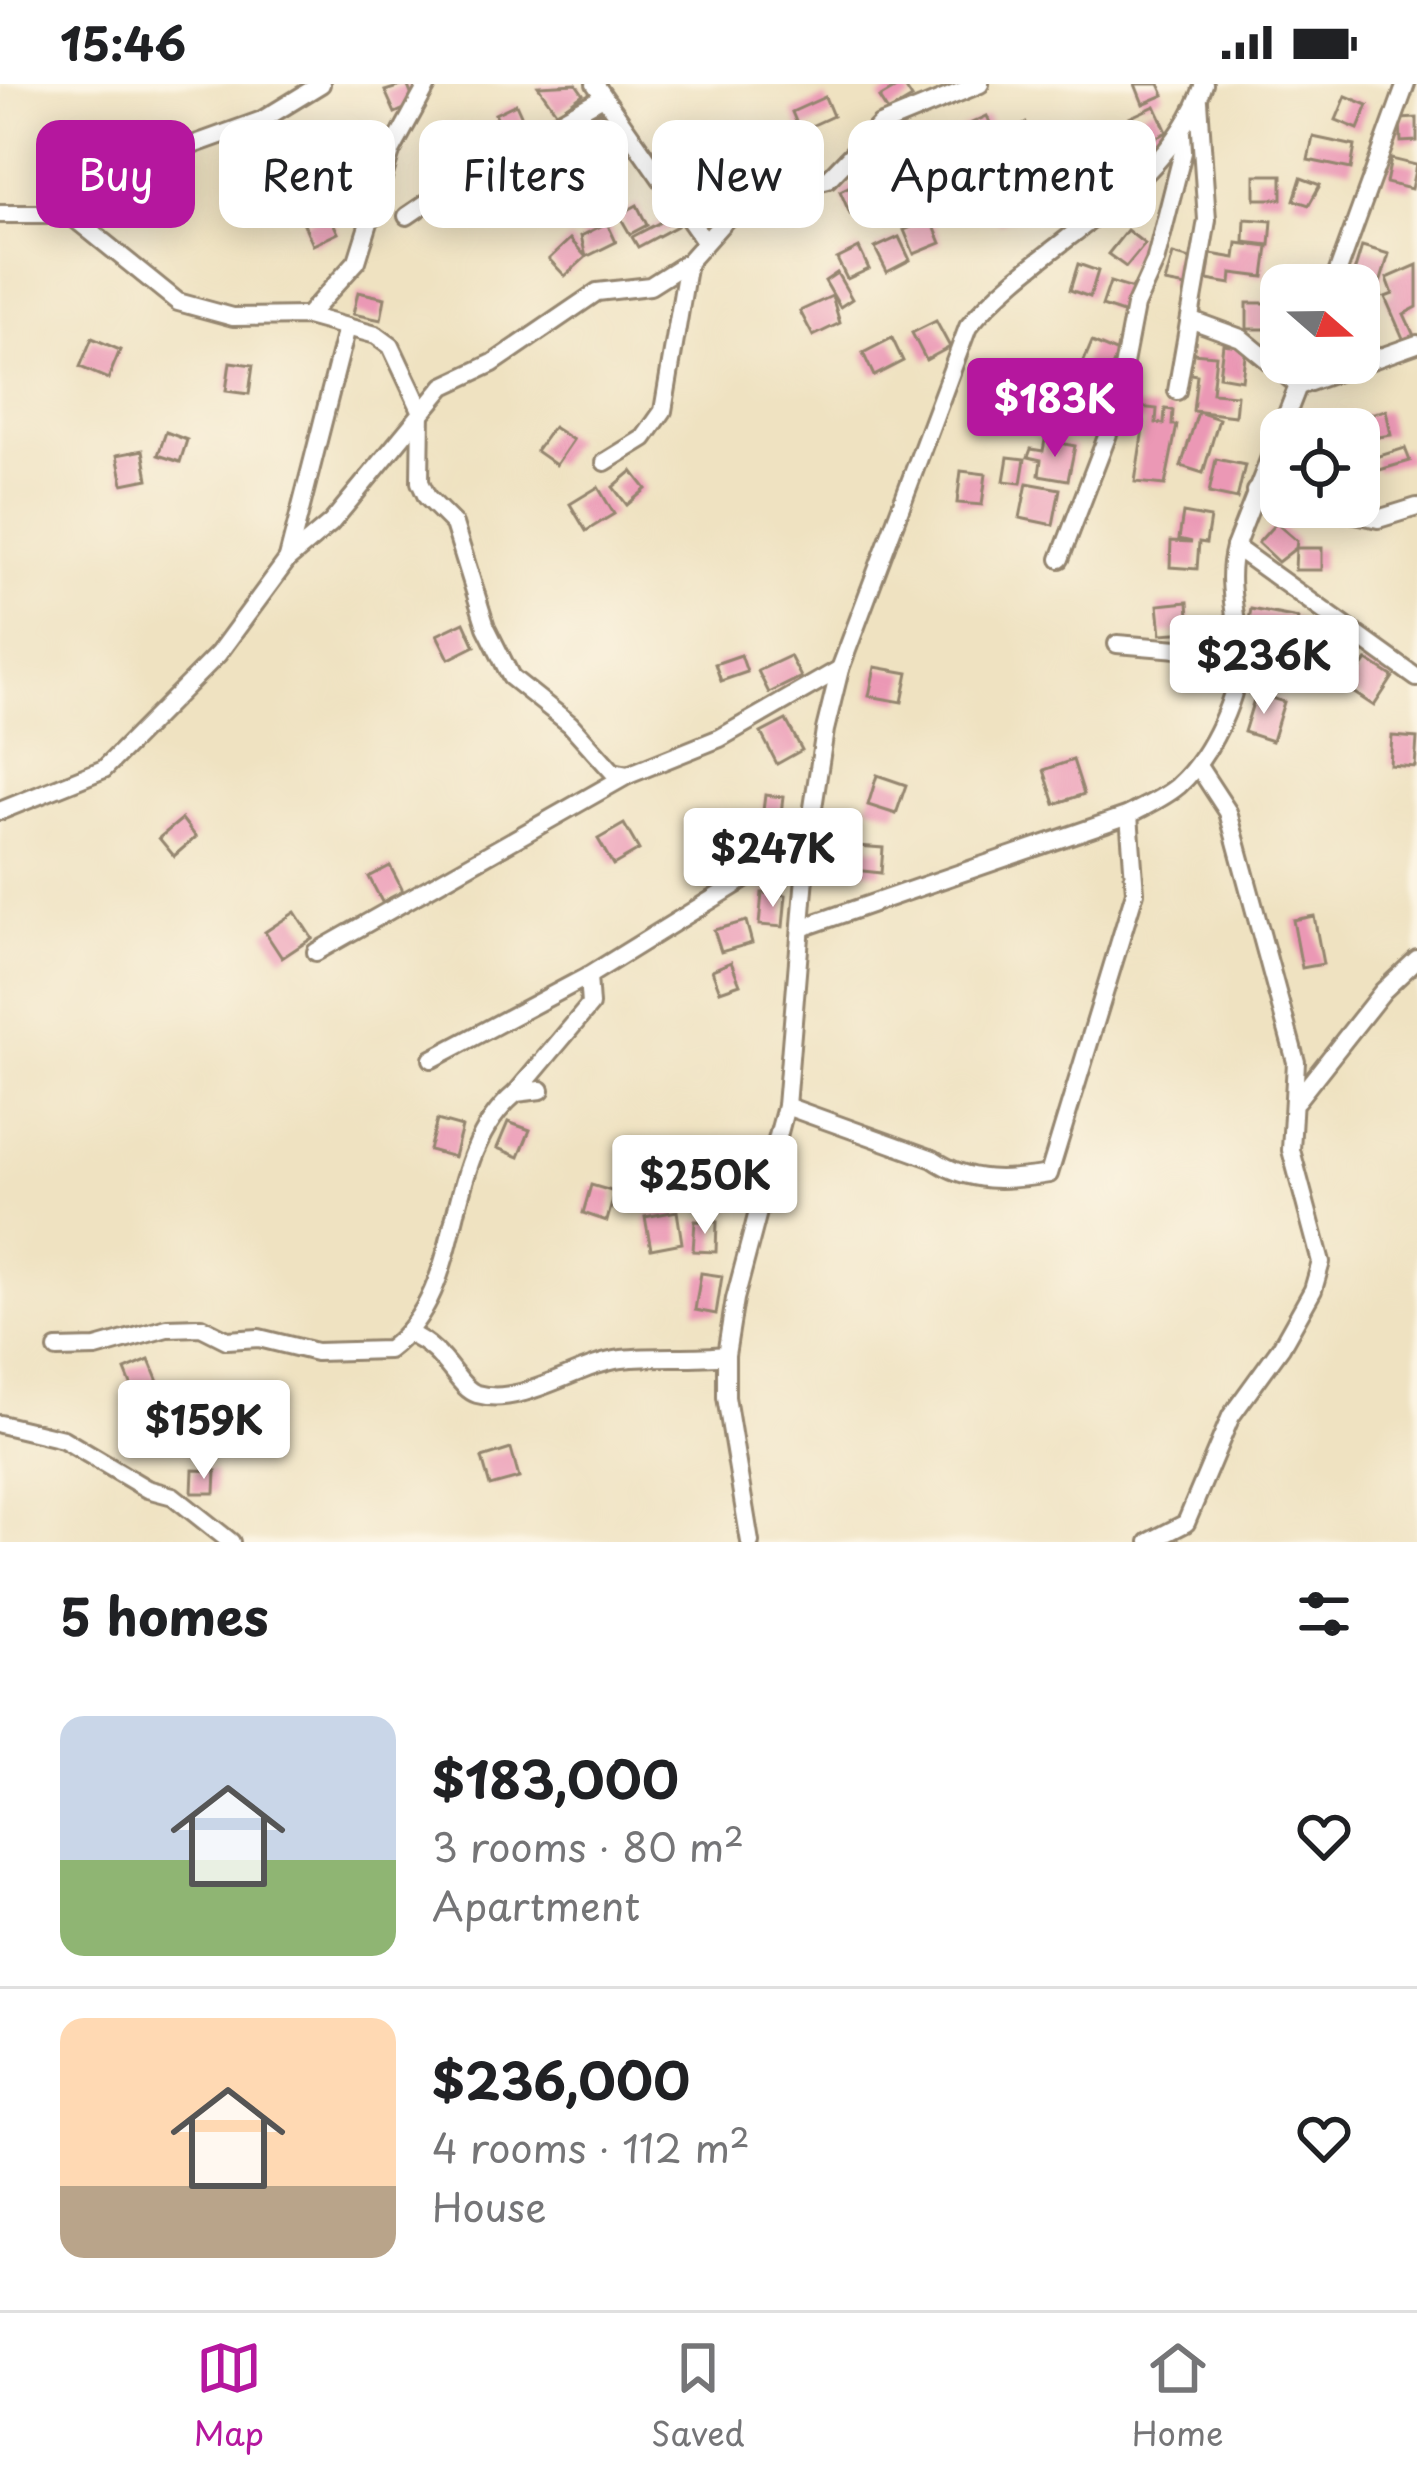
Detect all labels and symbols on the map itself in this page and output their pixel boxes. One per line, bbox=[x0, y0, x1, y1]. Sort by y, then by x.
north arrow bbox=[1260, 264, 1380, 384]
pin: $183K bbox=[971, 358, 1139, 460]
pin: $236K bbox=[1180, 615, 1348, 717]
pin: $247K bbox=[689, 808, 857, 910]
pin: $250K bbox=[621, 1135, 789, 1237]
pin: $159K bbox=[120, 1380, 288, 1482]

